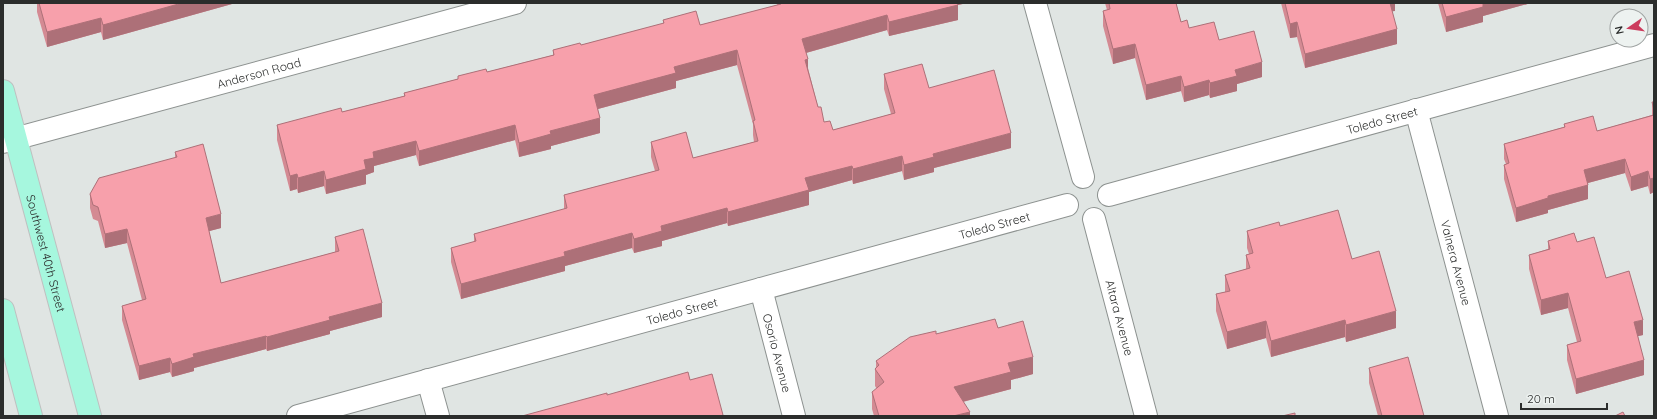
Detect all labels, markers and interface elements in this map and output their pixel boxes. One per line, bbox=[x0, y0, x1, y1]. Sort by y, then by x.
north arrow bbox=[1609, 8, 1649, 48]
text: N bbox=[1612, 25, 1627, 36]
street label: Anderson Road bbox=[215, 54, 302, 91]
street label: Toledo Street bbox=[1345, 103, 1419, 137]
street label: Southwest 40th Street bbox=[24, 193, 69, 314]
street label: Toledo Street bbox=[957, 208, 1032, 242]
street label: Valnera Avenue bbox=[1438, 218, 1475, 307]
street label: Altara Avenue bbox=[1103, 278, 1137, 357]
street label: Toledo Street bbox=[645, 294, 719, 328]
street label: Osorio Avenue bbox=[760, 312, 795, 394]
scale bar bbox=[1521, 385, 1607, 411]
text: 20 m bbox=[1527, 391, 1555, 406]

